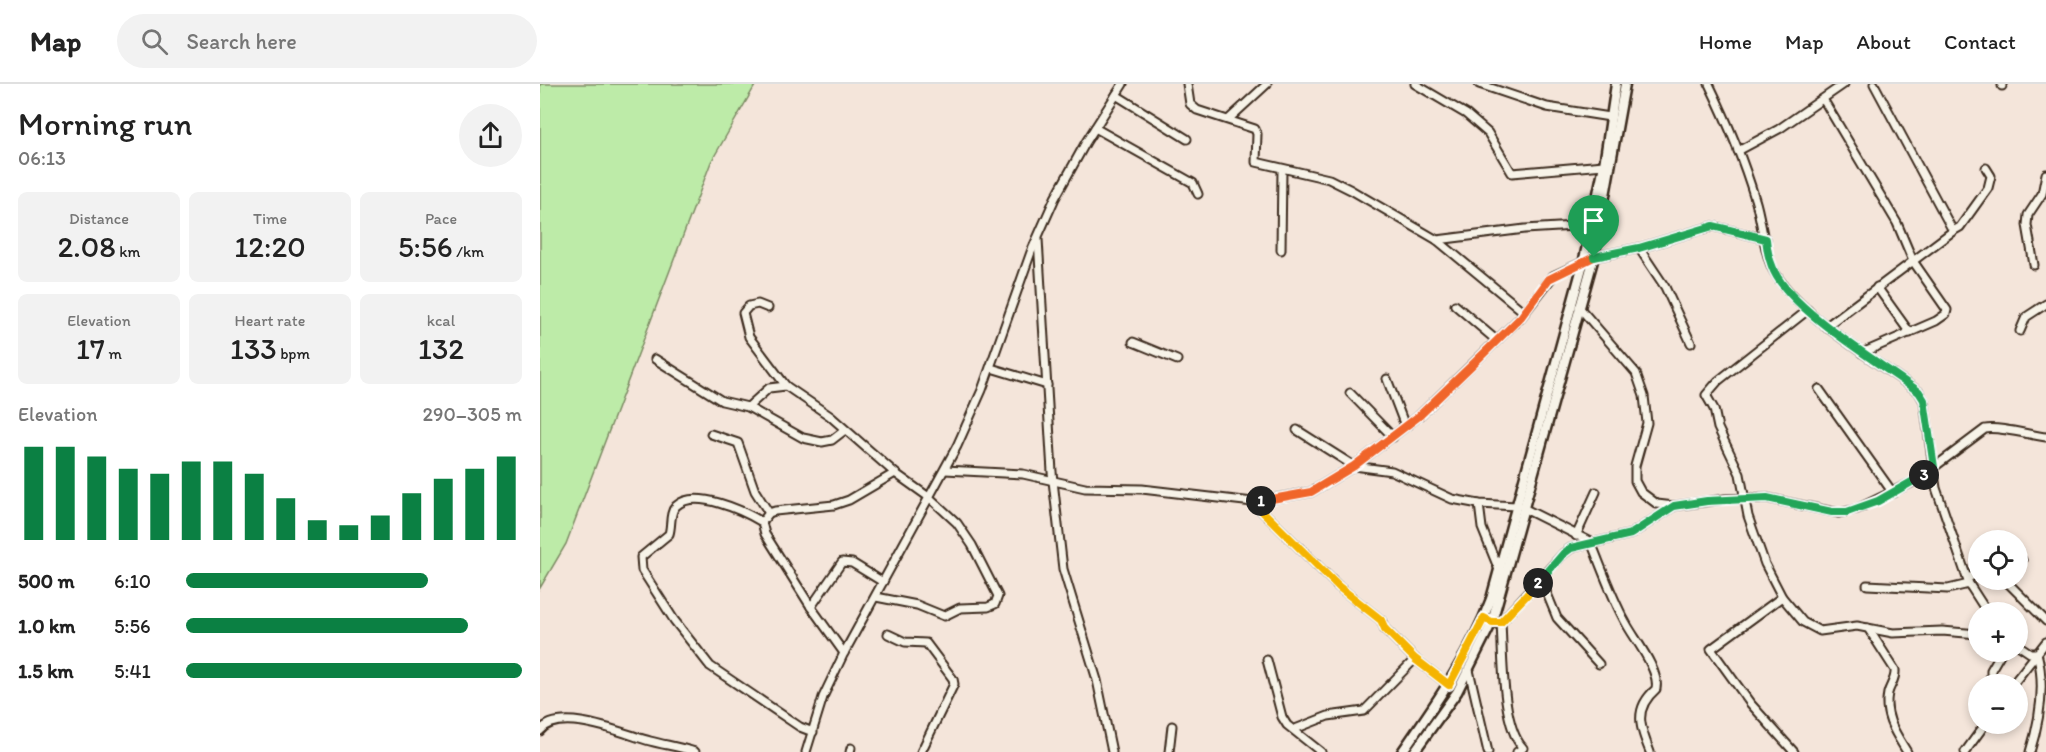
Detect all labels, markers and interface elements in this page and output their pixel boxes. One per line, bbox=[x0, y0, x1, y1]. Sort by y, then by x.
search box bbox=[117, 14, 537, 68]
text: Map bbox=[30, 24, 81, 58]
icon: search bbox=[138, 25, 171, 58]
text: Search here bbox=[186, 28, 297, 55]
text: Home bbox=[1699, 29, 1752, 54]
text: Map bbox=[1785, 29, 1824, 54]
text: About bbox=[1857, 29, 1911, 54]
text: Contact bbox=[1944, 29, 2016, 54]
text: Morning run bbox=[18, 104, 193, 143]
button: share bbox=[459, 104, 522, 167]
text: 06:13 bbox=[18, 146, 66, 170]
pin bbox=[1568, 195, 1619, 257]
icon: arrive bbox=[1577, 204, 1610, 237]
text: Distance bbox=[69, 209, 129, 228]
text: Time bbox=[253, 209, 287, 228]
text: Pace bbox=[425, 209, 457, 228]
text: 2.08 bbox=[58, 228, 116, 265]
text: 12:20 bbox=[234, 228, 306, 265]
text: 5:56 bbox=[398, 228, 453, 265]
text: km bbox=[116, 242, 140, 261]
text: /km bbox=[453, 242, 484, 261]
text: Elevation bbox=[67, 311, 131, 330]
text: Heart rate bbox=[235, 311, 305, 330]
text: kcal bbox=[427, 311, 455, 330]
text: 17 bbox=[76, 330, 105, 367]
text: 133 bbox=[230, 330, 277, 367]
text: 132 bbox=[418, 330, 464, 367]
text: m bbox=[105, 344, 122, 363]
text: bpm bbox=[277, 344, 310, 363]
text: Elevation bbox=[18, 402, 97, 426]
text: 290–305 m bbox=[423, 402, 522, 426]
pin: 3 bbox=[1909, 460, 1939, 490]
text: 3 bbox=[1920, 465, 1928, 484]
pin: 1 bbox=[1246, 486, 1276, 516]
text: 1 bbox=[1257, 491, 1265, 510]
map controls bbox=[1968, 530, 2028, 734]
button: locate bbox=[1968, 530, 2028, 590]
pin: 2 bbox=[1523, 568, 1553, 598]
text: 500 m bbox=[18, 569, 74, 593]
text: 6:10 bbox=[114, 569, 151, 593]
text: 2 bbox=[1534, 573, 1542, 592]
button: + bbox=[1968, 602, 2028, 662]
text: 1.0 km bbox=[18, 614, 75, 638]
text: 5:56 bbox=[114, 614, 150, 638]
text: 1.5 km bbox=[18, 659, 74, 683]
text: 5:41 bbox=[114, 659, 151, 683]
button: − bbox=[1968, 674, 2028, 734]

